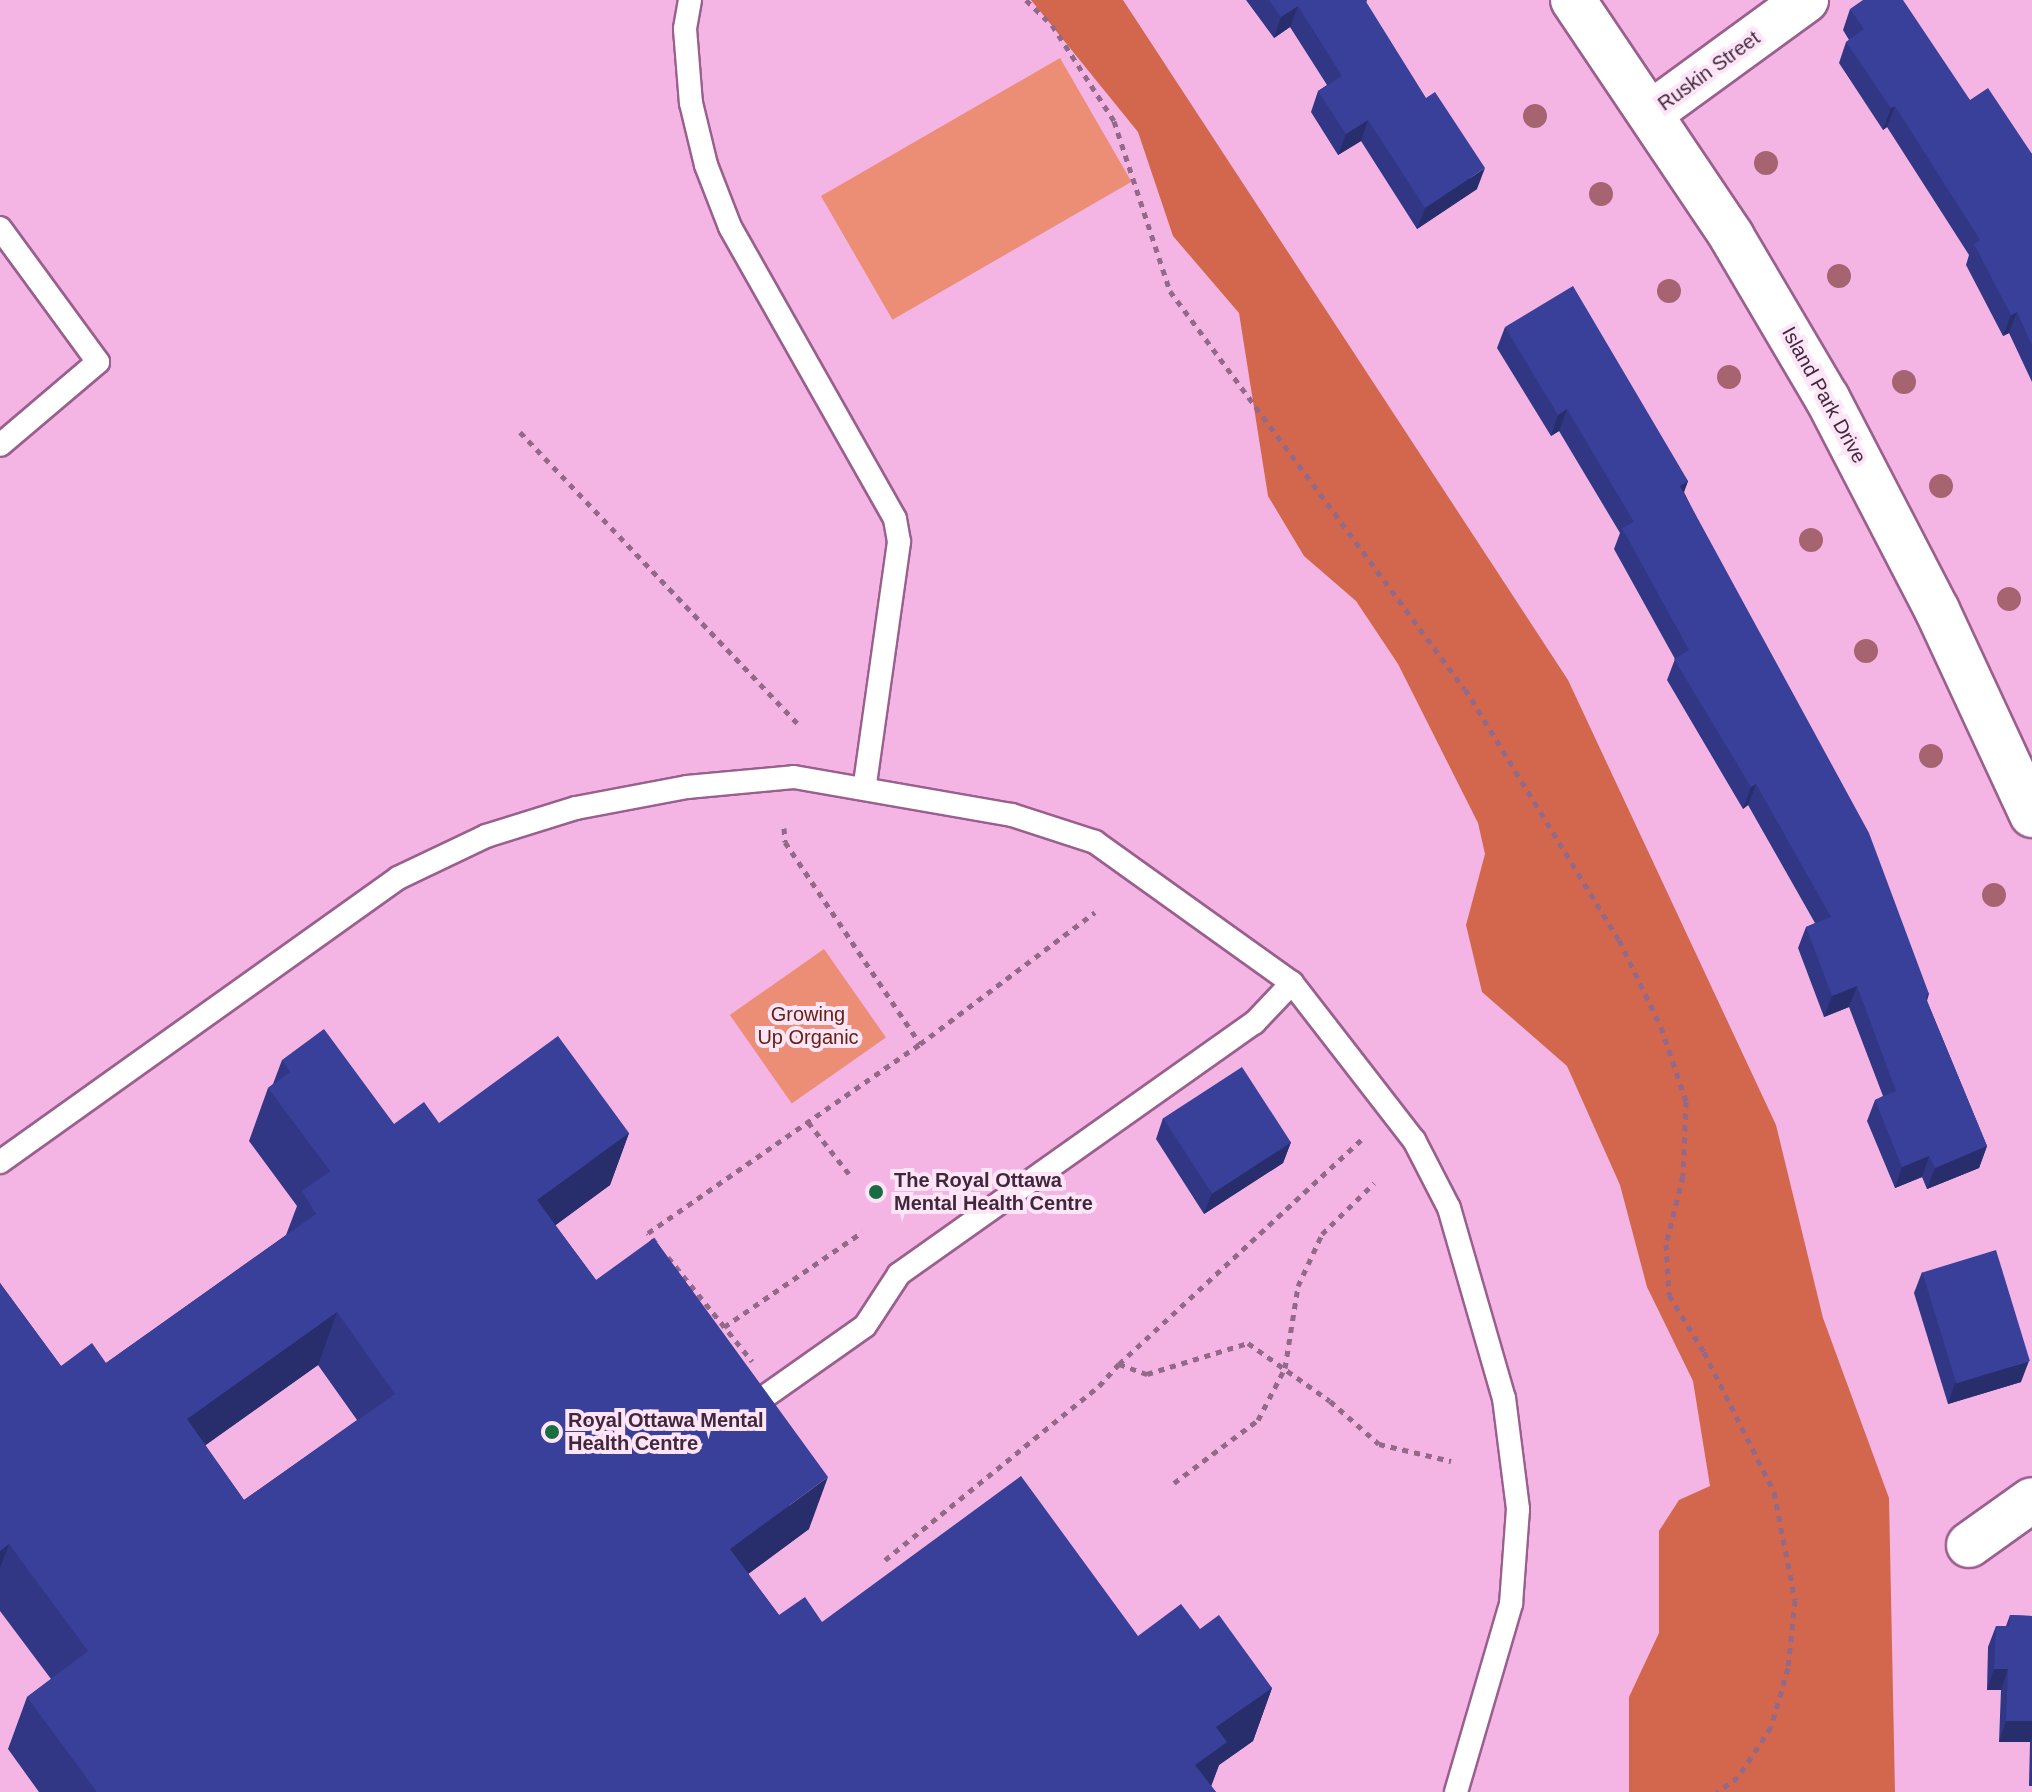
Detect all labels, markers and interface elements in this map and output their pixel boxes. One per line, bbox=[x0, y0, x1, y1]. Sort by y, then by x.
street label: Ruskin Street bbox=[1653, 26, 1765, 116]
street label: Island Park Drive bbox=[1777, 323, 1871, 467]
park label: Growing Up Organic bbox=[757, 1003, 859, 1050]
place label: The Royal Ottawa Mental Health Centre bbox=[894, 1168, 1093, 1215]
marker: The Royal Ottawa Mental Health Centre bbox=[865, 1181, 887, 1203]
place label: Royal Ottawa Mental Health Centre bbox=[568, 1408, 764, 1455]
marker: Royal Ottawa Mental Health Centre bbox=[543, 1423, 561, 1441]

